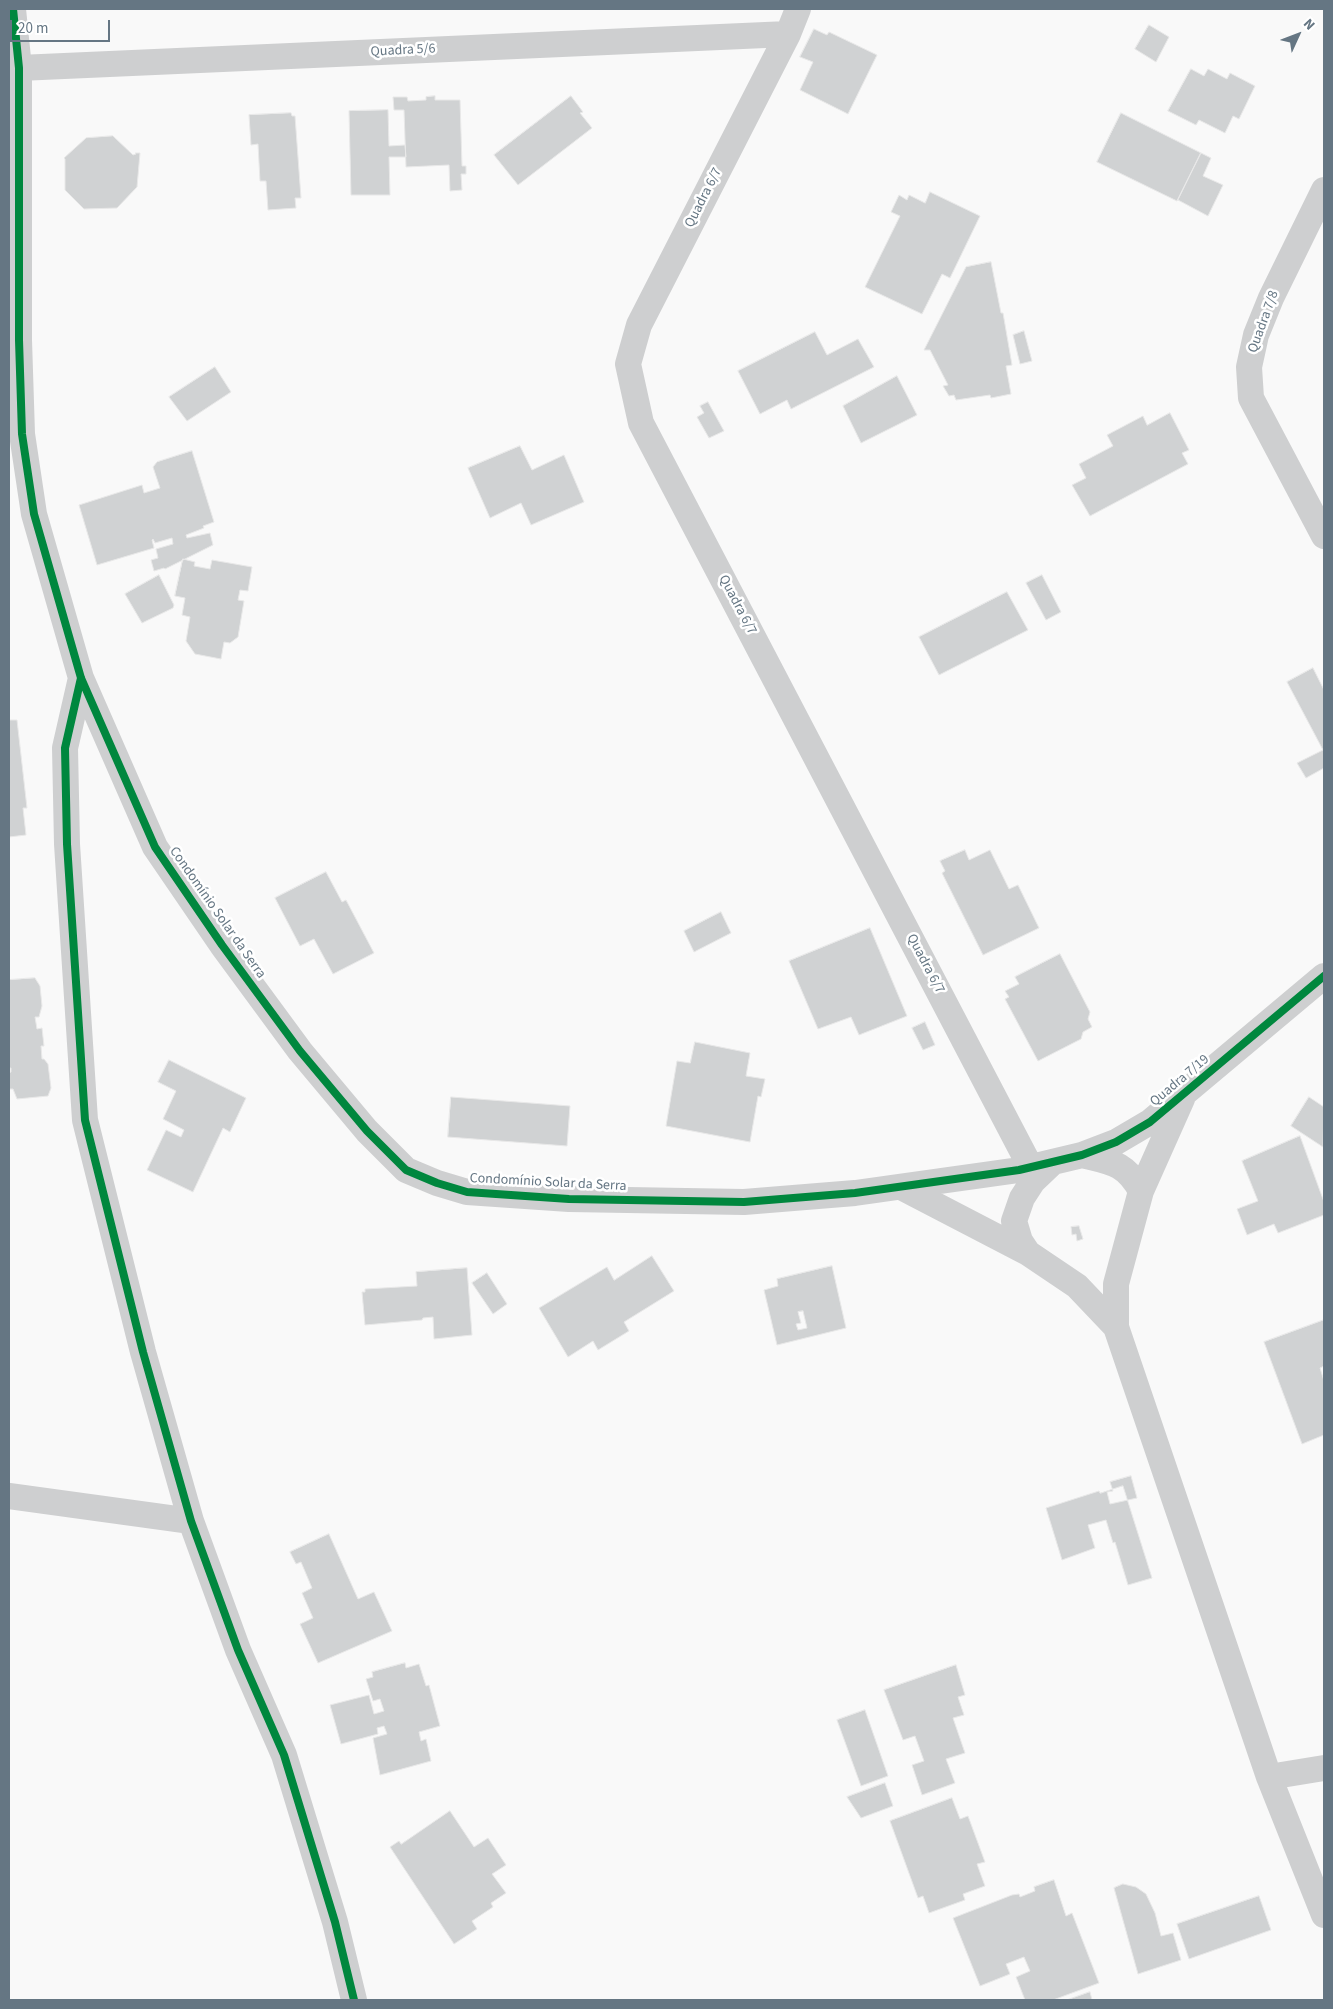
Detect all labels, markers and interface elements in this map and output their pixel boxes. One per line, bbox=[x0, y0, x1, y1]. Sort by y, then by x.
scale bar bbox=[12, 10, 112, 42]
north arrow bbox=[1273, 10, 1323, 60]
text: N bbox=[1298, 15, 1319, 35]
text: 20 m bbox=[18, 18, 48, 39]
street label: Quadra 5/6 bbox=[370, 41, 436, 61]
street label: Quadra 6/7 bbox=[682, 165, 726, 231]
street label: Quadra 7/8 bbox=[1245, 289, 1283, 355]
street label: Quadra 6/7 bbox=[714, 572, 760, 638]
street label: Condomínio Solar da Serra bbox=[165, 844, 269, 982]
street label: Quadra 6/7 bbox=[902, 931, 948, 997]
street label: Quadra 7/19 bbox=[1147, 1051, 1213, 1111]
street label: Condomínio Solar da Serra bbox=[469, 1171, 627, 1195]

